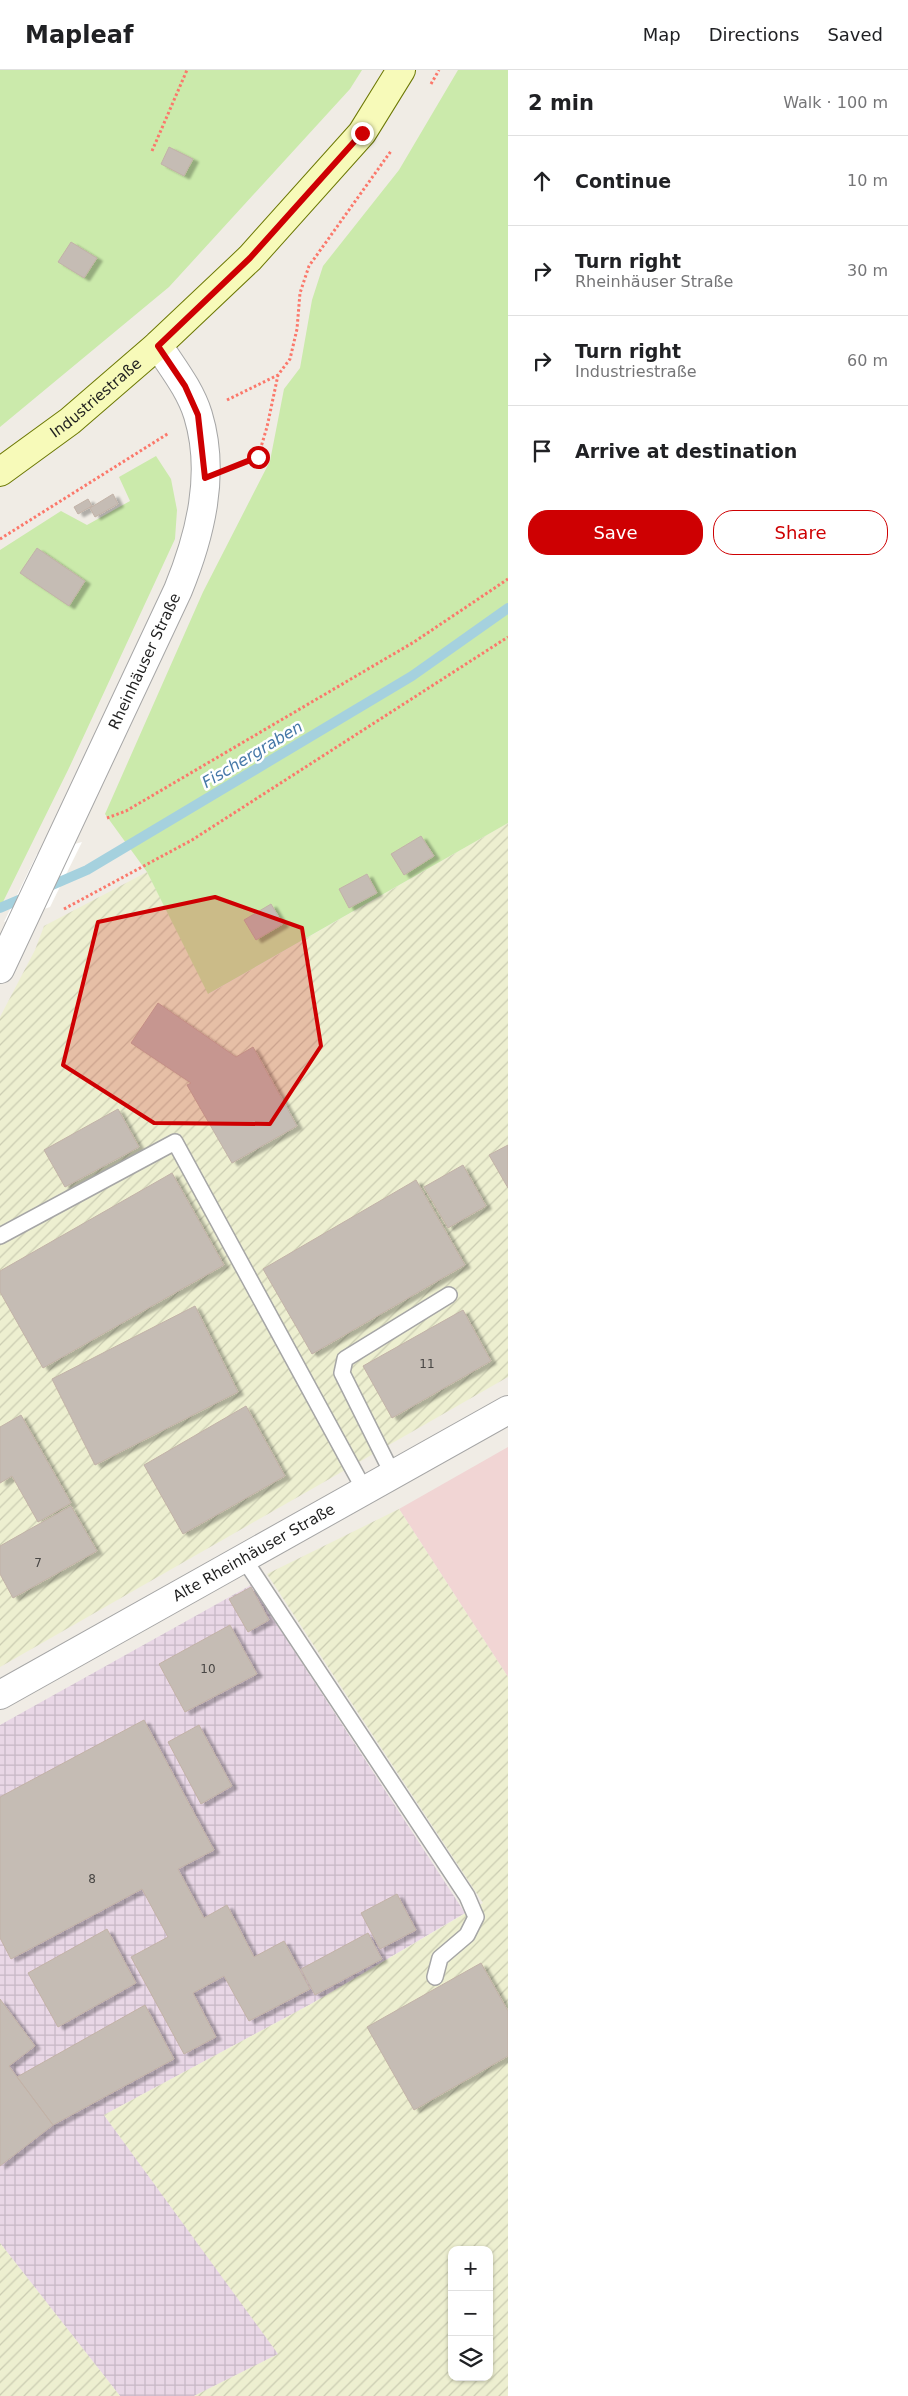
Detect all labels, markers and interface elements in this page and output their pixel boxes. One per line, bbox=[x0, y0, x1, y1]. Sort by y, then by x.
text: Mapleaf bbox=[25, 21, 133, 49]
text: Map bbox=[643, 24, 681, 45]
text: Directions bbox=[709, 24, 799, 45]
text: Saved bbox=[827, 24, 883, 45]
text: 2 min bbox=[528, 91, 594, 115]
text: Walk · 100 m bbox=[783, 93, 888, 112]
route end bbox=[351, 122, 374, 145]
icon: ahead bbox=[528, 167, 556, 195]
text: Continue bbox=[575, 170, 671, 192]
text: 10 m bbox=[847, 171, 888, 190]
text: Turn right bbox=[575, 250, 681, 272]
icon: right bbox=[528, 257, 556, 285]
text: 30 m bbox=[847, 261, 888, 280]
text: Rheinhäuser Straße bbox=[575, 272, 733, 291]
text: Turn right bbox=[575, 340, 681, 362]
icon: right bbox=[528, 347, 556, 375]
text: 60 m bbox=[847, 351, 888, 370]
street label: Industriestraße bbox=[46, 354, 145, 442]
text: Industriestraße bbox=[575, 362, 697, 381]
icon: arrive bbox=[528, 437, 556, 465]
text: Arrive at destination bbox=[575, 440, 797, 462]
route start bbox=[247, 446, 270, 469]
button: Save bbox=[528, 510, 703, 555]
button: Share bbox=[713, 510, 888, 555]
street label: Rheinhäuser Straße bbox=[105, 590, 184, 732]
water label: Fischergraben bbox=[198, 717, 306, 792]
house number: 11 bbox=[419, 1357, 435, 1371]
street label: Alte Rheinhäuser Straße bbox=[170, 1500, 338, 1605]
house number: 7 bbox=[34, 1556, 42, 1570]
house number: 10 bbox=[200, 1662, 216, 1676]
house number: 8 bbox=[88, 1872, 96, 1886]
map controls bbox=[448, 2246, 493, 2381]
button: + bbox=[448, 2246, 493, 2291]
button: − bbox=[448, 2291, 493, 2336]
button: layers bbox=[448, 2336, 493, 2381]

